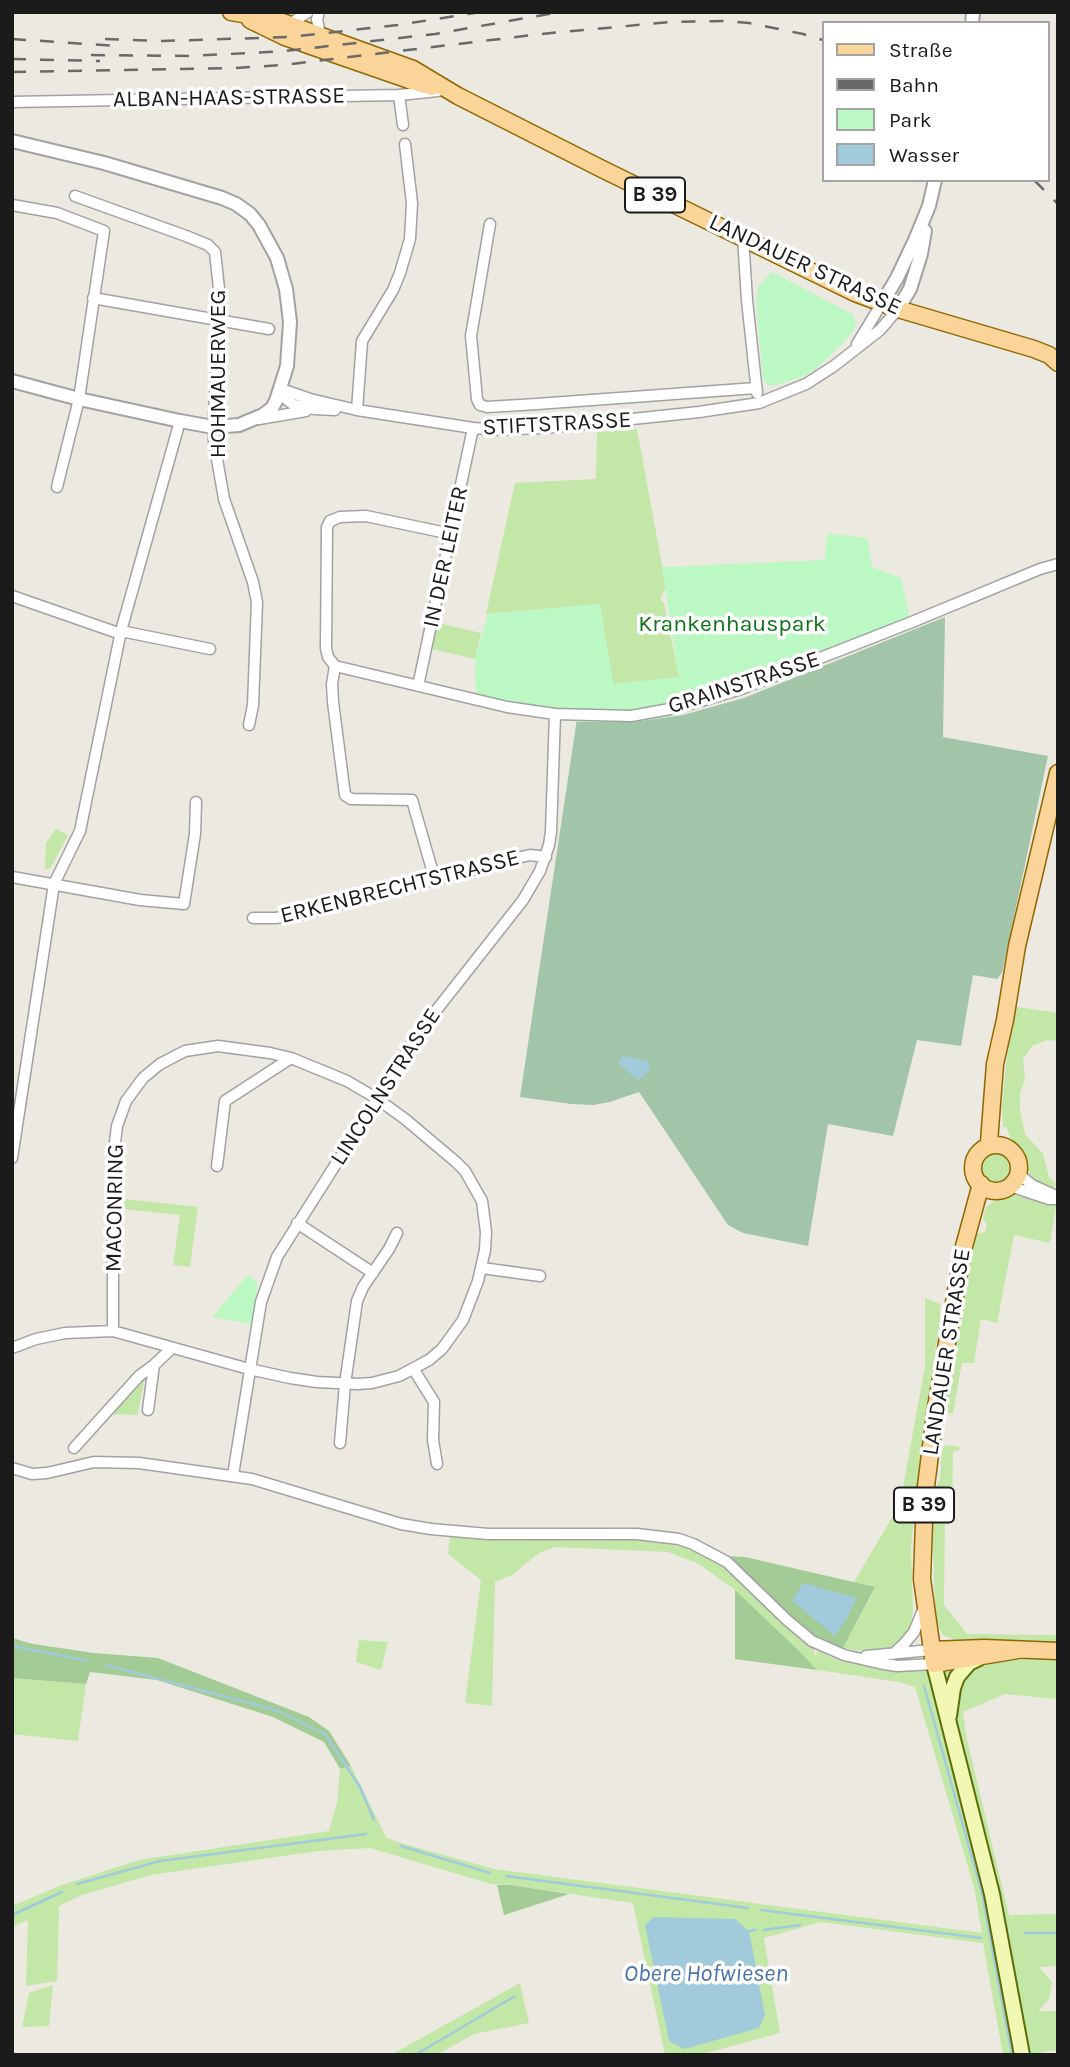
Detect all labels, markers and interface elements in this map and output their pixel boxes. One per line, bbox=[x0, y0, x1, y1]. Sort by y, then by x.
legend bbox=[822, 21, 1049, 182]
text: Straße bbox=[889, 38, 952, 62]
text: Bahn bbox=[889, 73, 939, 97]
street label: ALBAN-HAAS-STRASSE bbox=[113, 82, 345, 114]
text: Park bbox=[889, 108, 932, 132]
text: Wasser bbox=[889, 143, 959, 167]
road number: B 39 bbox=[625, 178, 685, 212]
street label: LANDAUER STRASSE bbox=[704, 208, 906, 322]
street label: HOHMAUERWEG bbox=[204, 290, 232, 458]
street label: STIFTSTRASSE bbox=[482, 406, 632, 442]
street label: IN DER LEITER bbox=[418, 484, 474, 630]
park label: Krankenhauspark bbox=[638, 610, 826, 638]
street label: GRAINSTRASSE bbox=[665, 646, 823, 720]
street label: ERKENBRECHTSTRASSE bbox=[278, 844, 522, 930]
street label: LINCOLNSTRASSE bbox=[325, 1003, 447, 1171]
street label: MACONRING bbox=[100, 1144, 130, 1272]
street label: LANDAUER STRASSE bbox=[917, 1247, 977, 1457]
road number: B 39 bbox=[894, 1488, 954, 1522]
water label: Obere Hofwiesen bbox=[624, 1960, 788, 1988]

